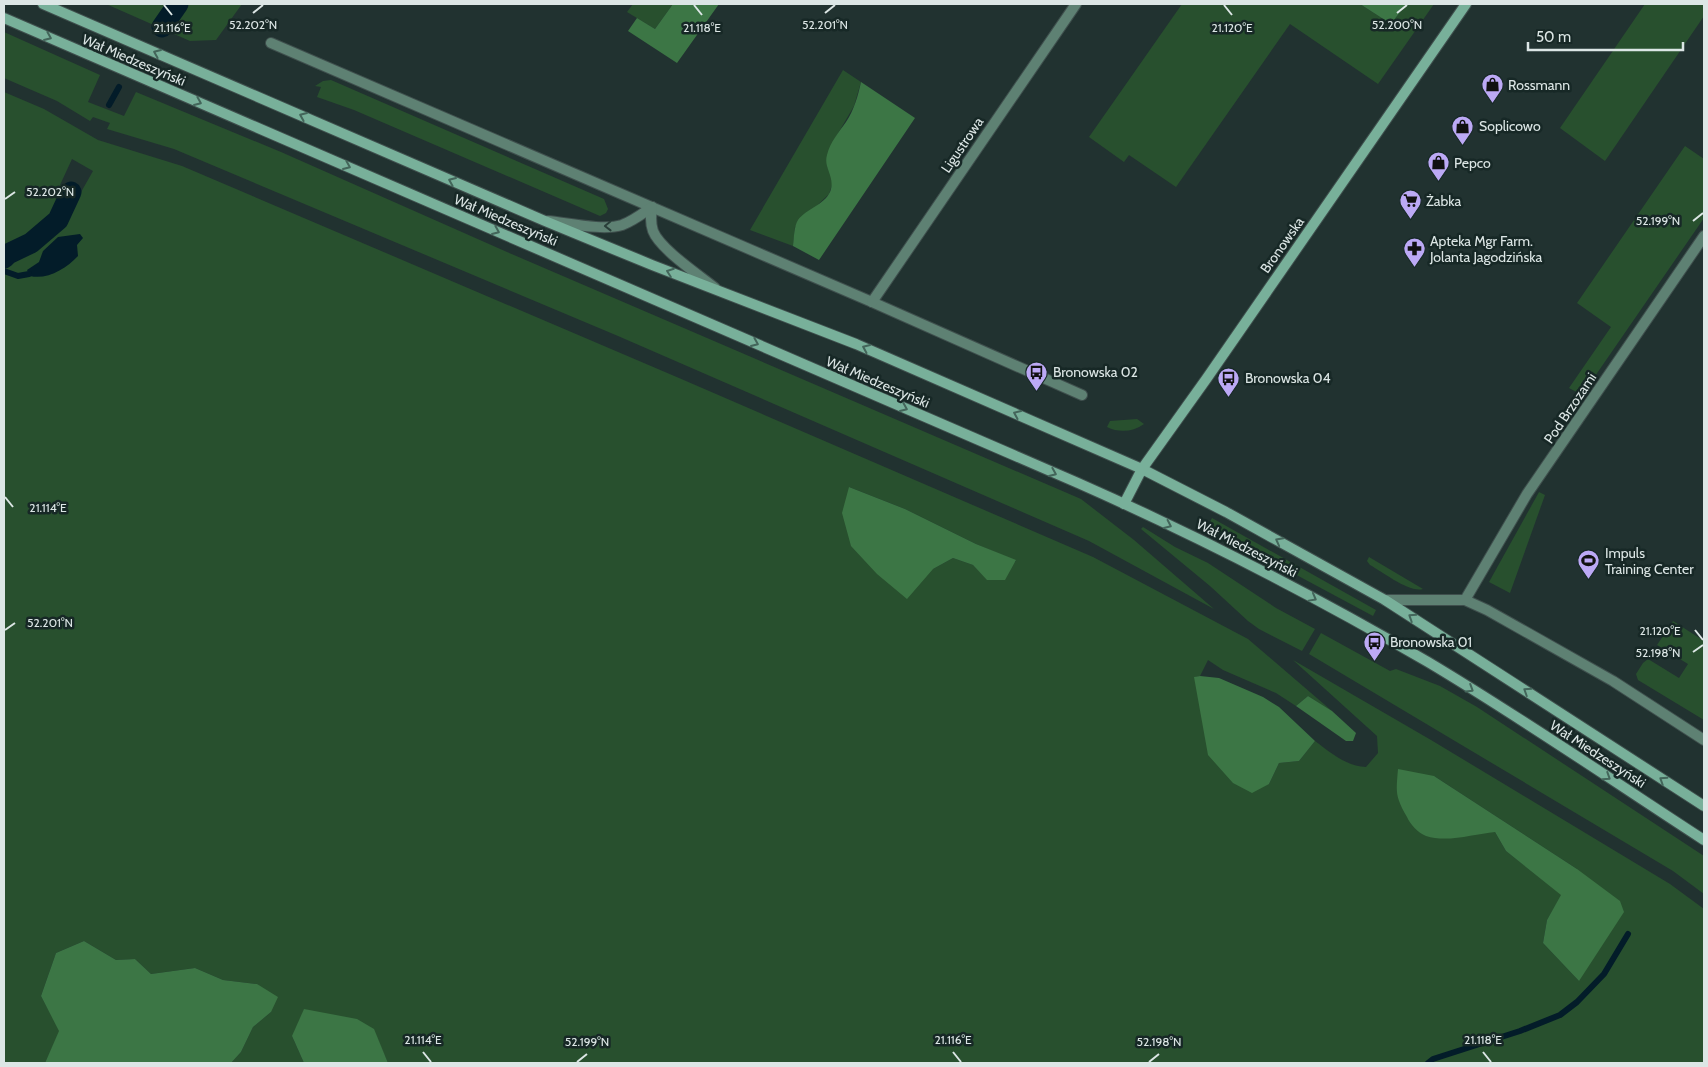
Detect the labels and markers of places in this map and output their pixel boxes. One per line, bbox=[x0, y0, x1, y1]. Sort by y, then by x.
shop icon: Rossmann bbox=[1480, 73, 1504, 104]
place label: Rossmann bbox=[1508, 76, 1570, 94]
shop icon: Soplicowo bbox=[1451, 114, 1475, 145]
place label: Soplicowo bbox=[1479, 117, 1541, 135]
shop icon: Pepco bbox=[1426, 151, 1450, 182]
place label: Pepco bbox=[1454, 154, 1491, 172]
supermarket icon: Żabka bbox=[1398, 189, 1422, 220]
place label: Żabka bbox=[1426, 192, 1461, 210]
place label: Apteka Mgr Farm. Jolanta Jagodzińska bbox=[1429, 232, 1542, 266]
pharmacy icon: Apteka Mgr Farm. Jolanta Jagodzińska bbox=[1402, 237, 1426, 268]
bus stop icon: Bronowska 02 bbox=[1025, 360, 1049, 391]
place label: Bronowska 02 bbox=[1053, 363, 1138, 381]
bus stop icon: Bronowska 04 bbox=[1217, 366, 1241, 397]
place label: Bronowska 04 bbox=[1245, 369, 1331, 387]
place label: Impuls Training Center bbox=[1605, 544, 1694, 578]
sports icon: Impuls Training Center bbox=[1577, 549, 1601, 580]
bus stop icon: Bronowska 01 bbox=[1362, 630, 1386, 661]
place label: Bronowska 01 bbox=[1390, 633, 1472, 651]

